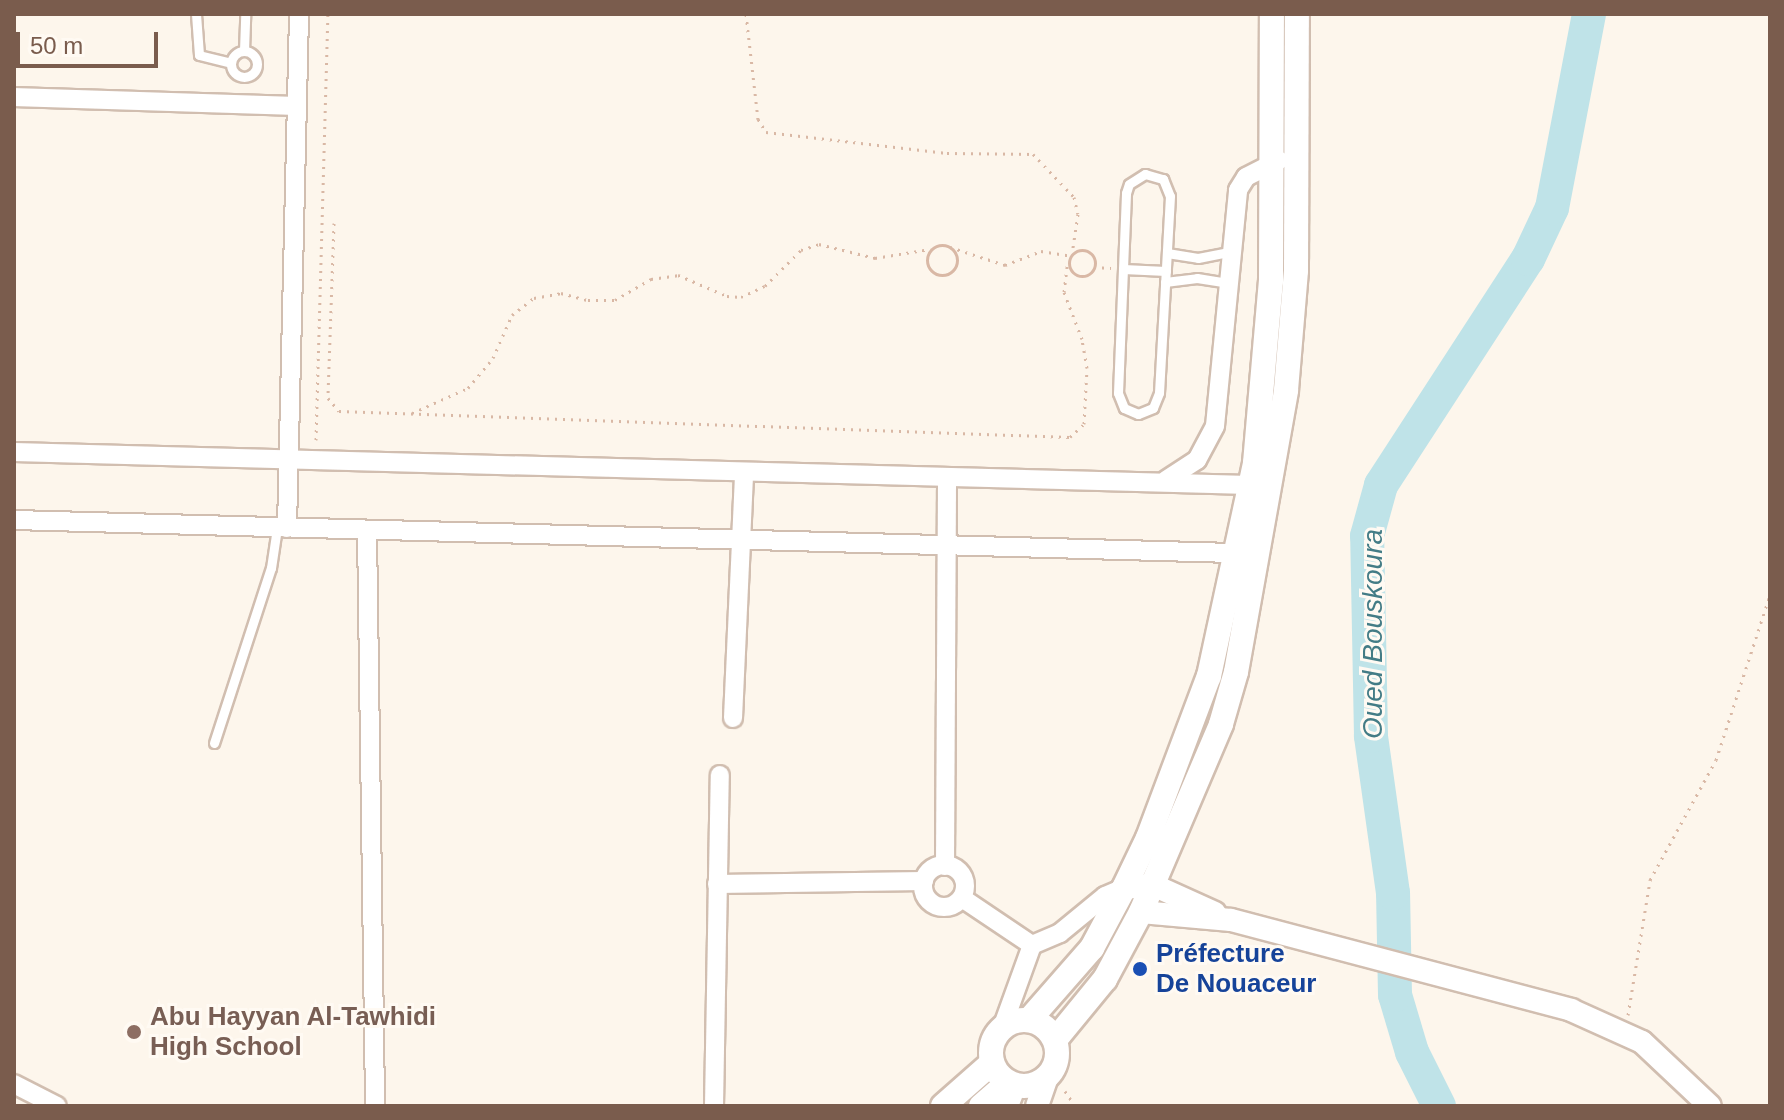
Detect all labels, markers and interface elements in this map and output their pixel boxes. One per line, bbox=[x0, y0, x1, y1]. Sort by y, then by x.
scale bar bbox=[20, 16, 162, 66]
text: 50 m bbox=[30, 32, 83, 59]
water label: Oued Bouskoura bbox=[1356, 529, 1390, 739]
place label: Préfecture De Nouaceur bbox=[1156, 938, 1316, 1000]
marker: Préfecture De Nouaceur bbox=[1131, 960, 1149, 978]
place label: Abu Hayyan Al-Tawhidi High School bbox=[150, 1001, 437, 1062]
marker: Abu Hayyan Al-Tawhidi High School bbox=[125, 1023, 143, 1041]

